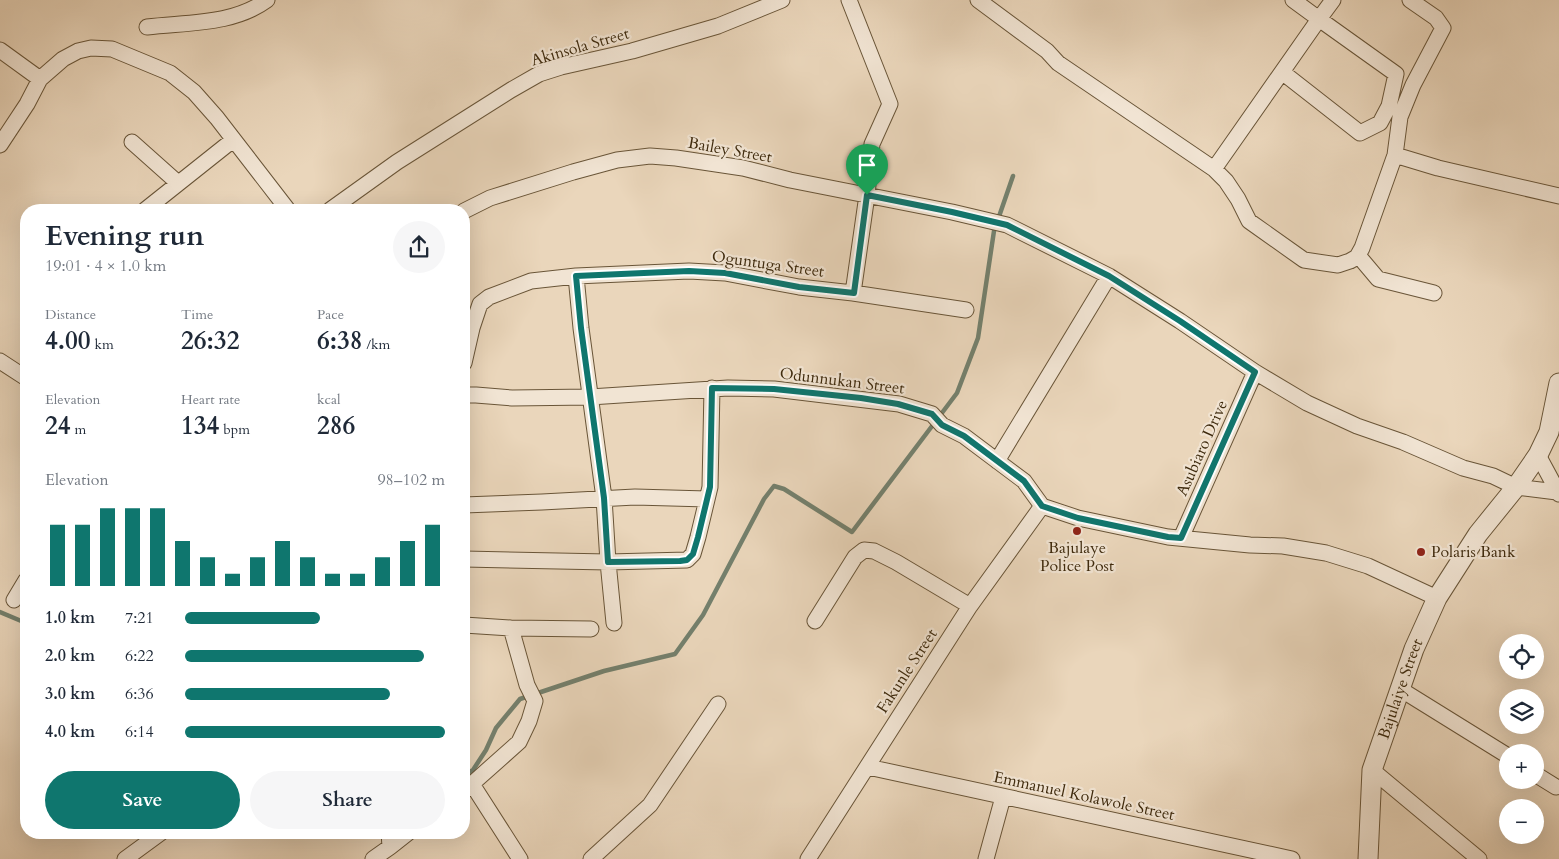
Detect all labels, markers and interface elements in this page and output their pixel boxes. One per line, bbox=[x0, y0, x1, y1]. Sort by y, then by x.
street label: Akinsola Street bbox=[528, 22, 632, 72]
street label: Bailey Street bbox=[686, 132, 774, 168]
pin bbox=[846, 144, 888, 195]
icon: arrive bbox=[853, 151, 881, 179]
text: Evening run bbox=[45, 217, 204, 255]
button: share bbox=[393, 221, 445, 273]
street label: Oguntuga Street bbox=[710, 245, 826, 283]
text: 19:01 · 4 × 1.0 km bbox=[45, 255, 166, 277]
text: Distance bbox=[45, 305, 96, 324]
text: Time bbox=[181, 305, 213, 324]
text: Pace bbox=[317, 305, 344, 324]
text: 4.00 bbox=[45, 324, 91, 358]
text: 26:32 bbox=[181, 324, 239, 358]
text: 6:38 bbox=[317, 324, 363, 358]
text: km bbox=[91, 335, 114, 354]
text: /km bbox=[363, 335, 390, 354]
street label: Odunnukan Street bbox=[778, 362, 906, 400]
text: Elevation bbox=[45, 390, 101, 409]
text: Heart rate bbox=[181, 390, 240, 409]
text: kcal bbox=[317, 390, 341, 409]
street label: Asubiaro Drive bbox=[1171, 396, 1233, 500]
text: 24 bbox=[45, 409, 71, 443]
text: 134 bbox=[181, 409, 219, 443]
text: 286 bbox=[317, 409, 355, 443]
text: m bbox=[71, 420, 86, 439]
text: bpm bbox=[219, 420, 250, 439]
text: Elevation bbox=[45, 469, 109, 491]
text: 98–102 m bbox=[377, 469, 445, 491]
marker: Bajulaye Police Post bbox=[1071, 525, 1083, 537]
place label: Bajulaye Police Post bbox=[1040, 537, 1114, 577]
place label: Polaris Bank bbox=[1431, 541, 1516, 563]
marker: Polaris Bank bbox=[1415, 546, 1427, 558]
text: 1.0 km bbox=[45, 607, 95, 629]
text: 7:21 bbox=[125, 607, 154, 629]
street label: Fakunle Street bbox=[871, 625, 943, 717]
map controls bbox=[1499, 634, 1544, 844]
button: locate bbox=[1499, 634, 1544, 679]
street label: Bajulaiye Street bbox=[1373, 635, 1428, 742]
text: 2.0 km bbox=[45, 645, 95, 667]
text: 6:22 bbox=[125, 645, 154, 667]
text: 3.0 km bbox=[45, 683, 95, 705]
text: 6:36 bbox=[125, 683, 154, 705]
button: layers bbox=[1499, 689, 1544, 734]
text: 4.0 km bbox=[45, 721, 95, 743]
text: 6:14 bbox=[125, 721, 154, 743]
button: + bbox=[1499, 744, 1544, 789]
street label: Emmanuel Kolawole Street bbox=[991, 766, 1177, 826]
button: Save bbox=[45, 771, 240, 829]
button: Share bbox=[250, 771, 445, 829]
button: − bbox=[1499, 799, 1544, 844]

